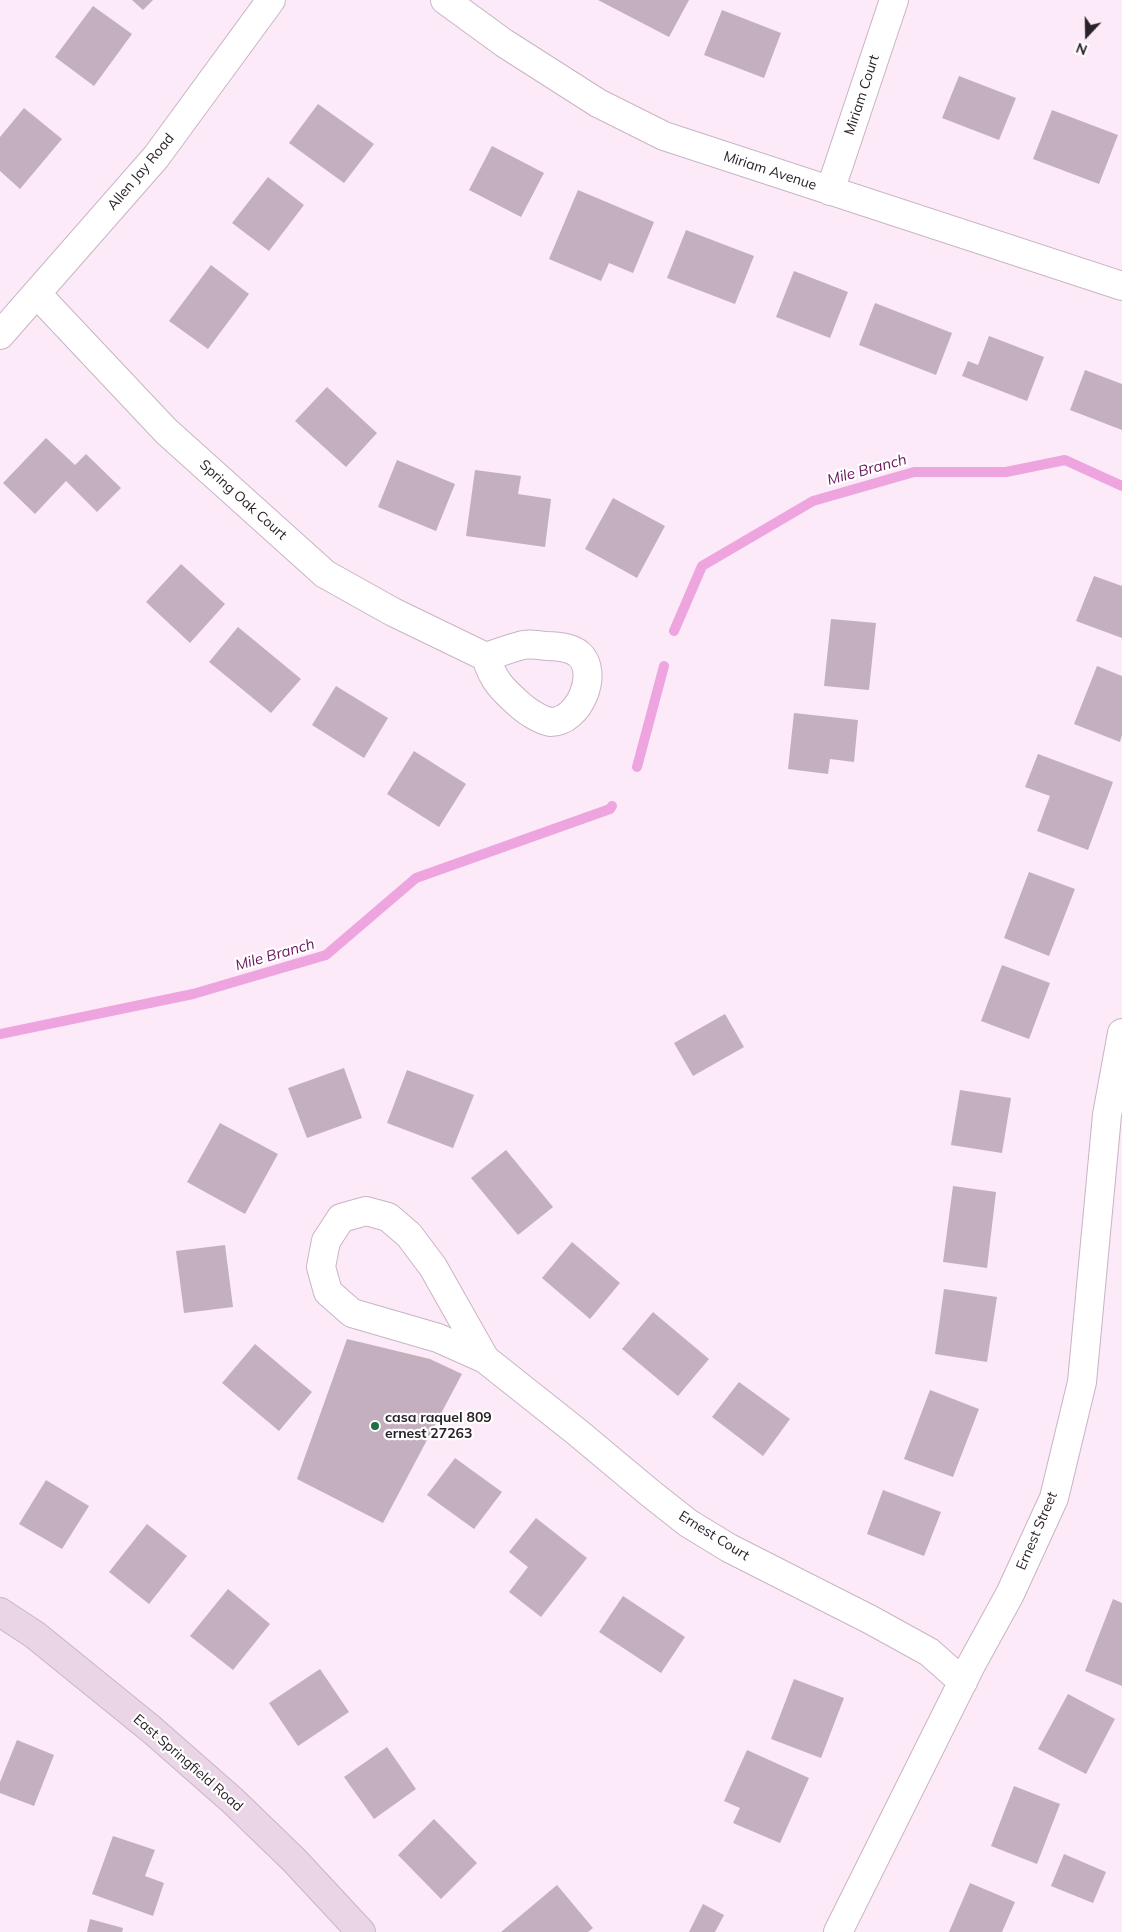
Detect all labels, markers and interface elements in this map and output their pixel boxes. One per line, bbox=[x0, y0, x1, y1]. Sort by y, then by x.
north arrow bbox=[1062, 10, 1112, 60]
text: N bbox=[1073, 39, 1090, 59]
street label: Miriam Court bbox=[841, 53, 883, 137]
street label: Allen Jay Road bbox=[104, 130, 178, 214]
street label: Miriam Avenue bbox=[721, 148, 819, 194]
water label: Mile Branch bbox=[825, 451, 909, 489]
street label: Spring Oak Court bbox=[196, 456, 290, 544]
water label: Mile Branch bbox=[233, 935, 317, 975]
place label: casa raquel 809 ernest 27263 bbox=[385, 1410, 492, 1442]
marker: casa raquel 809 ernest 27263 bbox=[369, 1420, 381, 1432]
street label: Ernest Street bbox=[1013, 1489, 1061, 1573]
street label: Ernest Court bbox=[676, 1508, 752, 1564]
street label: East Springfield Road bbox=[130, 1711, 246, 1815]

